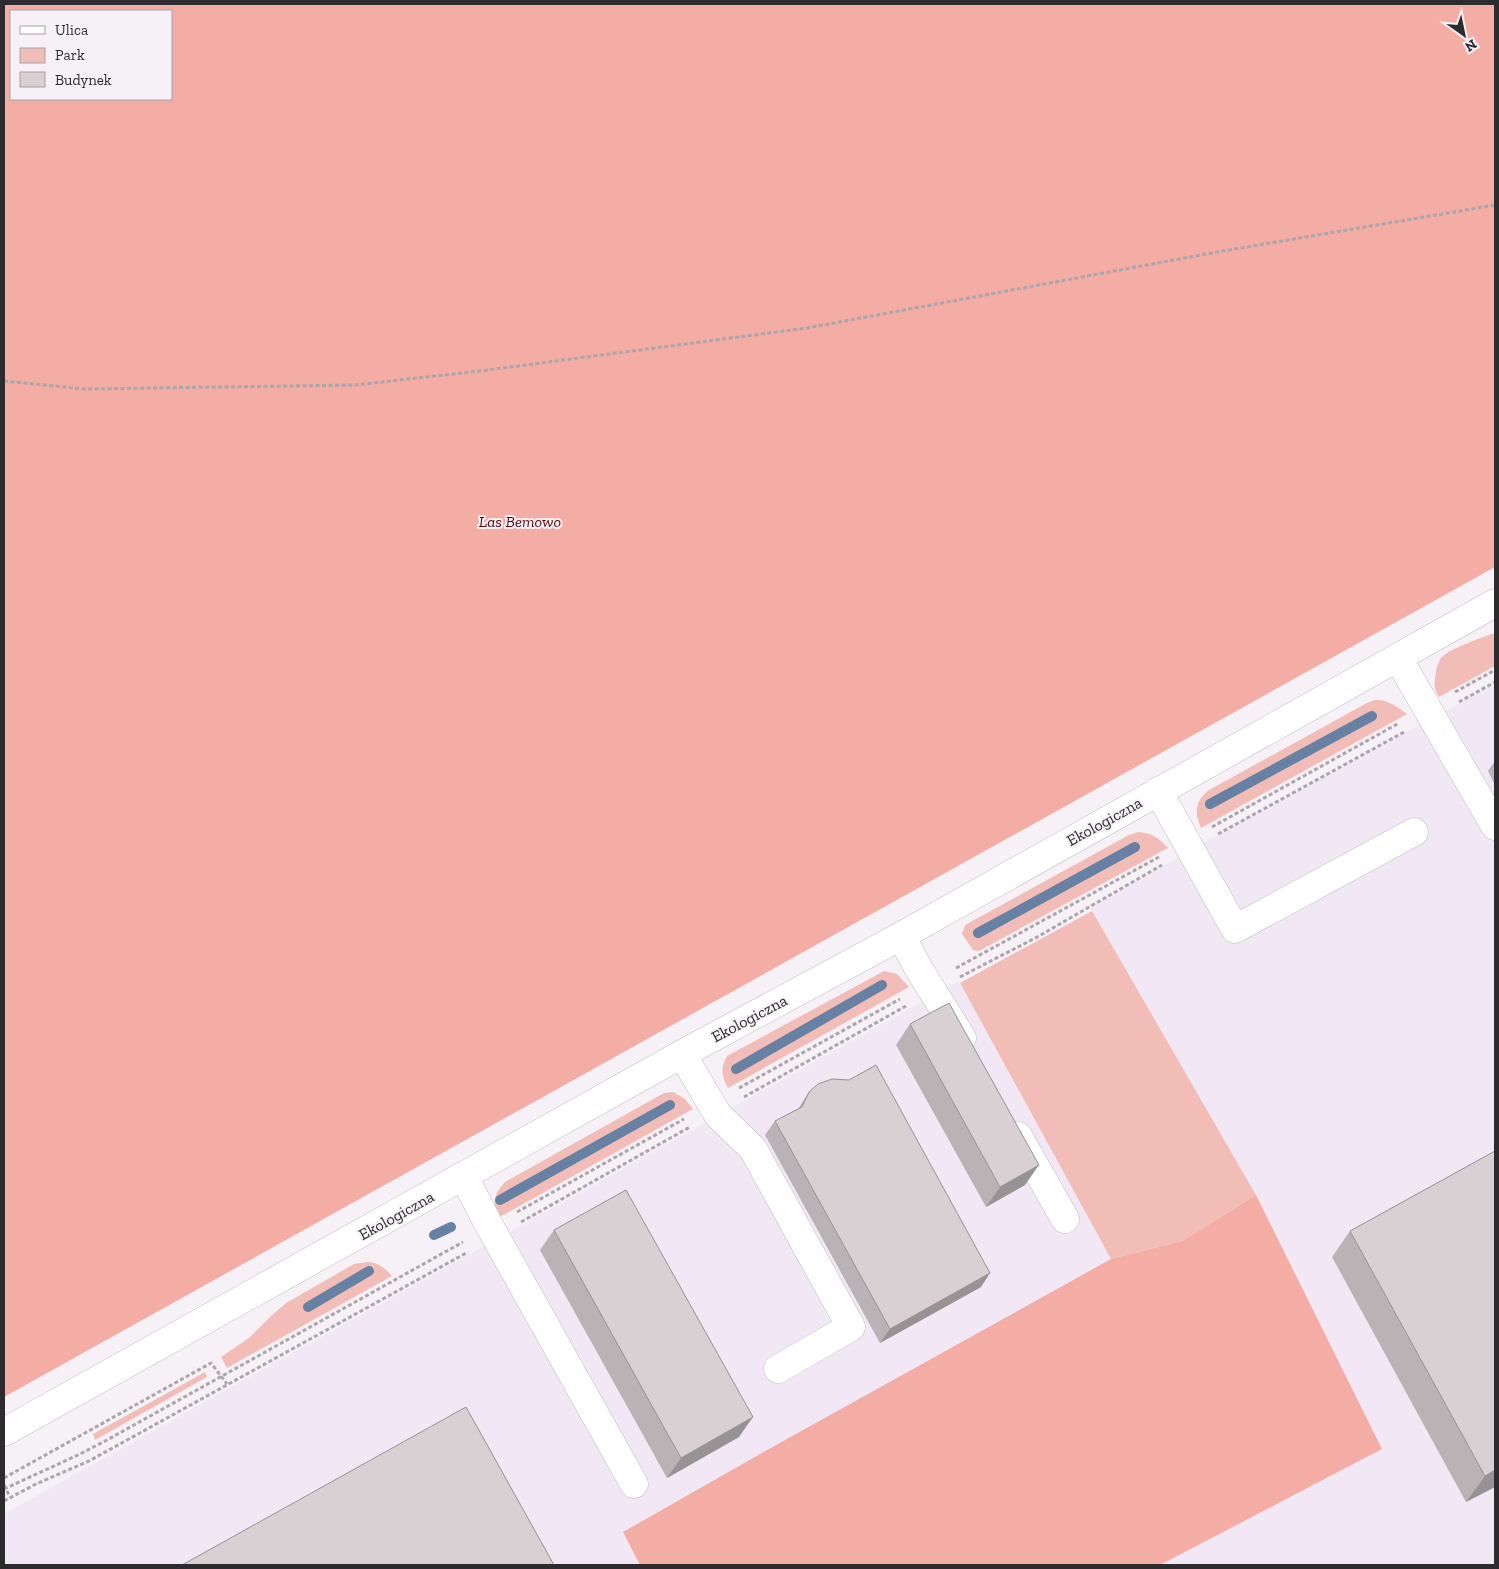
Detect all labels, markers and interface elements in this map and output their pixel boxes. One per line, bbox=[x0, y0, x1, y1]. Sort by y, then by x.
legend bbox=[10, 10, 172, 100]
north arrow bbox=[1439, 10, 1489, 60]
text: Ulica bbox=[55, 21, 88, 39]
text: N bbox=[1461, 35, 1480, 56]
text: Park bbox=[55, 46, 85, 64]
text: Budynek bbox=[55, 71, 112, 89]
park label: Las Bemowo bbox=[479, 512, 561, 531]
street label: Ekologiczna bbox=[1063, 793, 1145, 850]
street label: Ekologiczna bbox=[708, 990, 791, 1046]
street label: Ekologiczna bbox=[355, 1187, 437, 1244]

